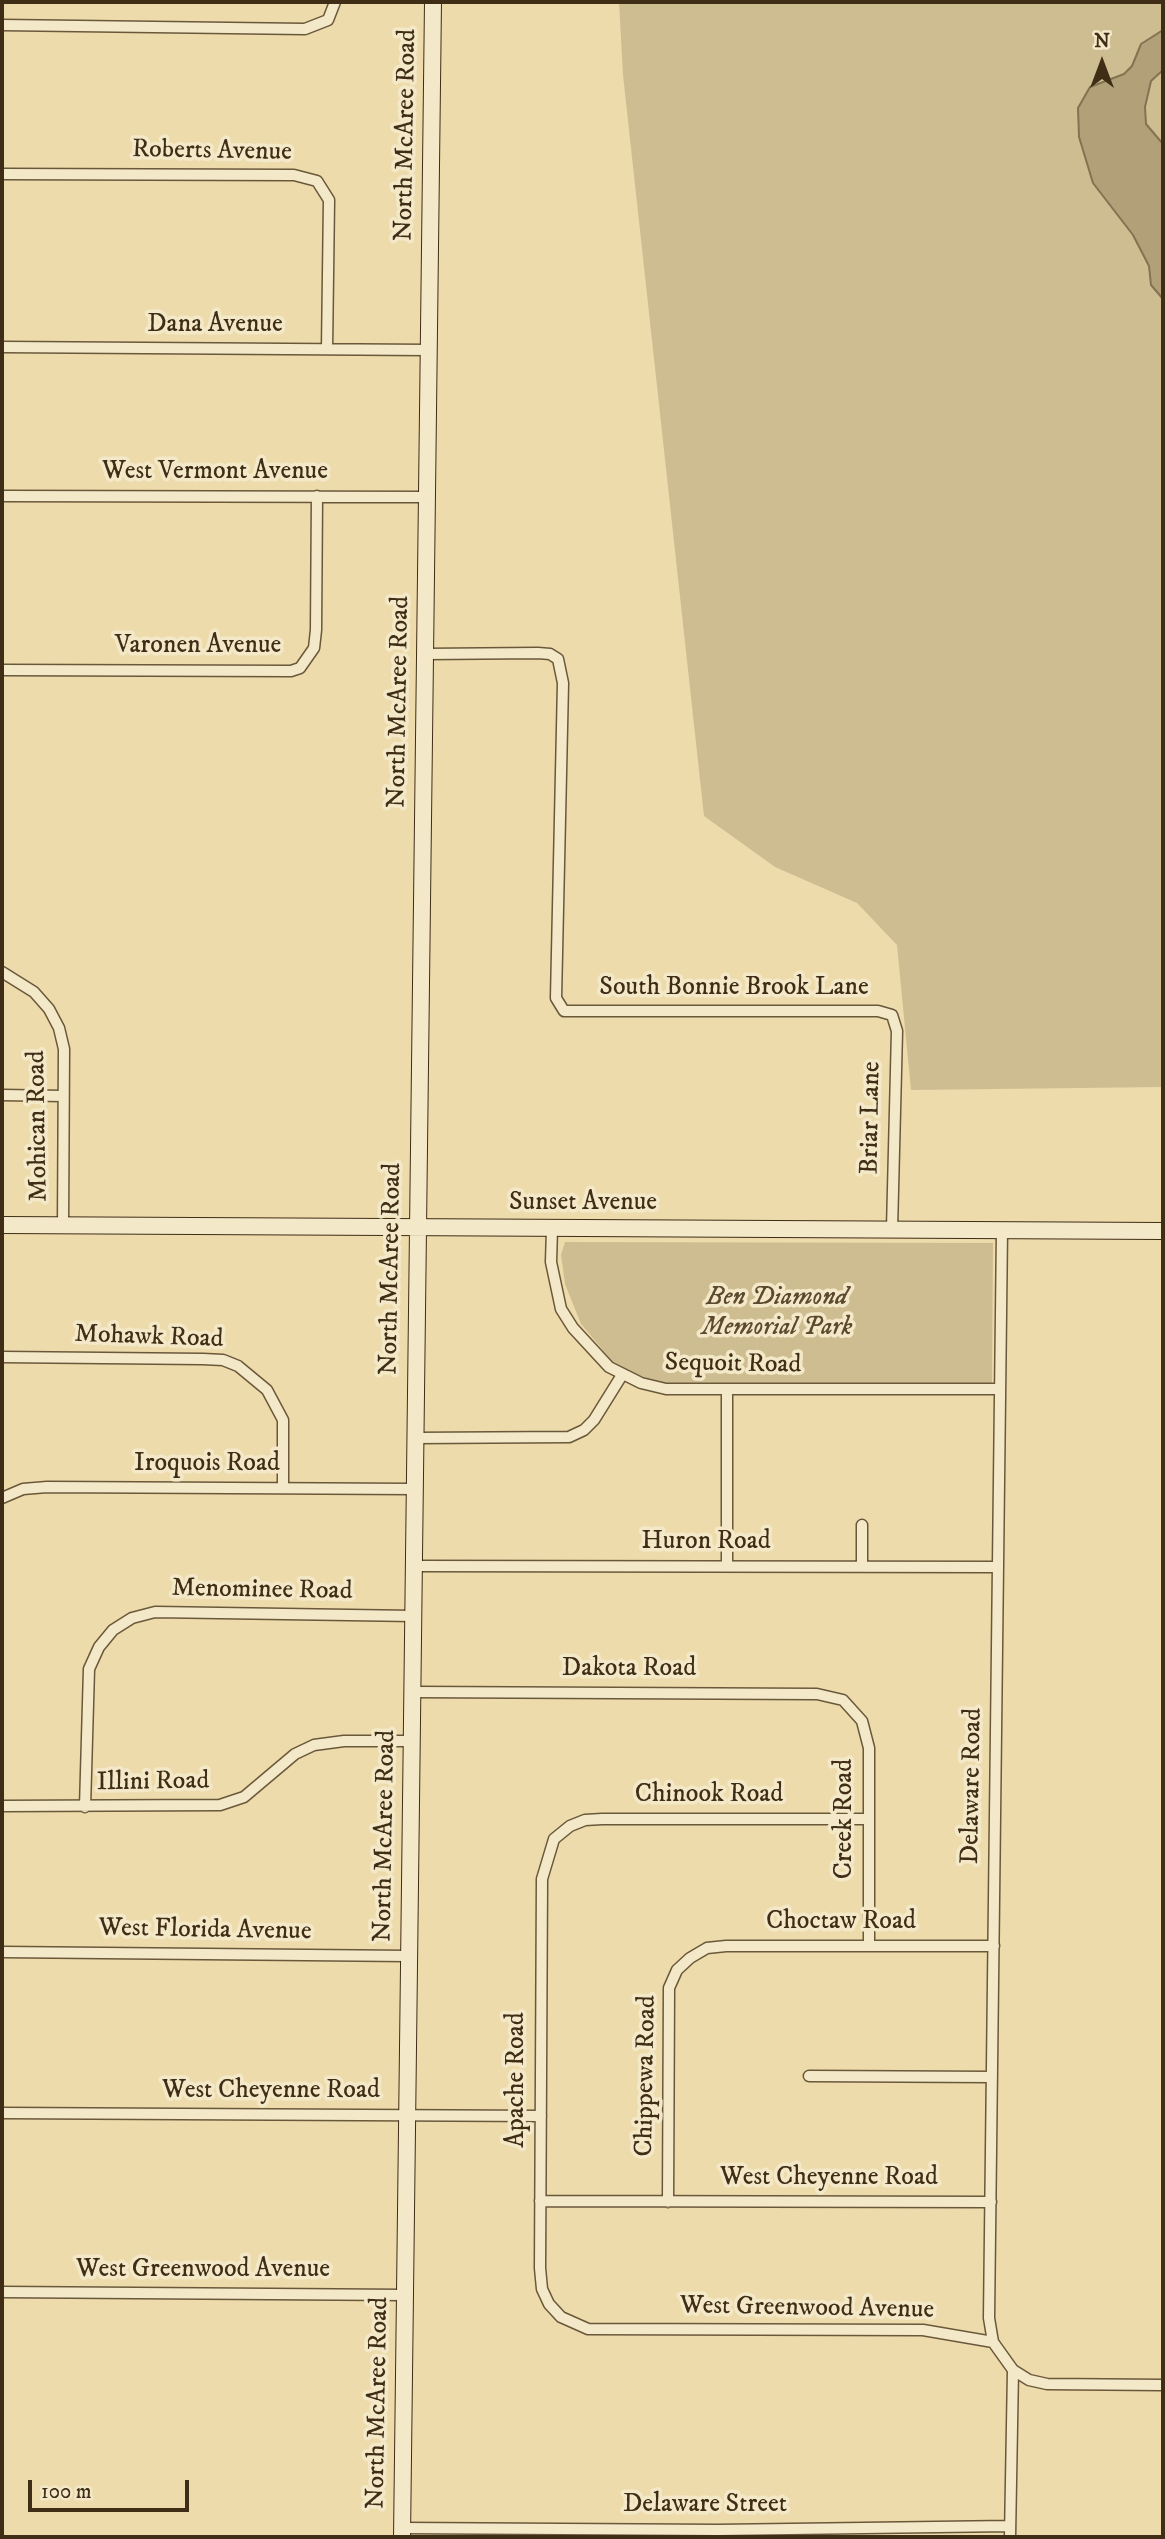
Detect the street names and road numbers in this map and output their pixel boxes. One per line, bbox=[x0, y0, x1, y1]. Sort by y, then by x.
street label: North McAree Road bbox=[390, 29, 424, 241]
street label: Roberts Avenue bbox=[132, 135, 292, 169]
street label: Dana Avenue bbox=[147, 310, 283, 342]
street label: West Vermont Avenue bbox=[102, 457, 328, 489]
street label: North McAree Road bbox=[383, 596, 417, 808]
street label: Varonen Avenue bbox=[115, 631, 281, 663]
street label: South Bonnie Brook Lane bbox=[599, 973, 869, 1005]
street label: Mohican Road bbox=[22, 1050, 56, 1202]
street label: Briar Lane bbox=[855, 1061, 889, 1175]
street label: North McAree Road bbox=[375, 1163, 409, 1375]
street label: Sunset Avenue bbox=[509, 1188, 657, 1220]
street label: Mohawk Road bbox=[74, 1320, 224, 1356]
street label: Sequoit Road bbox=[664, 1348, 802, 1382]
street label: Iroquois Road bbox=[134, 1449, 280, 1481]
street label: Huron Road bbox=[641, 1527, 771, 1559]
street label: Menominee Road bbox=[171, 1574, 353, 1608]
street label: Dakota Road bbox=[562, 1654, 696, 1686]
street label: Delaware Road bbox=[956, 1708, 990, 1864]
street label: North McAree Road bbox=[369, 1730, 403, 1942]
street label: Creek Road bbox=[830, 1759, 862, 1879]
street label: Illini Road bbox=[96, 1766, 210, 1800]
street label: Chinook Road bbox=[635, 1780, 783, 1812]
street label: Choctaw Road bbox=[766, 1907, 916, 1939]
street label: West Florida Avenue bbox=[98, 1914, 312, 1948]
street label: Chippewa Road bbox=[630, 1995, 664, 2157]
street label: Apache Road bbox=[502, 2012, 534, 2148]
street label: West Cheyenne Road bbox=[162, 2076, 380, 2108]
street label: West Cheyenne Road bbox=[720, 2163, 938, 2195]
street label: West Greenwood Avenue bbox=[76, 2255, 330, 2287]
street label: West Greenwood Avenue bbox=[680, 2291, 934, 2327]
street label: North McAree Road bbox=[362, 2297, 396, 2509]
street label: Delaware Street bbox=[623, 2490, 787, 2522]

